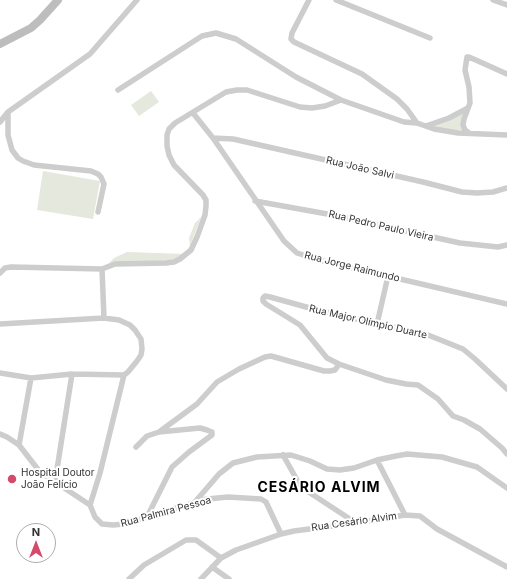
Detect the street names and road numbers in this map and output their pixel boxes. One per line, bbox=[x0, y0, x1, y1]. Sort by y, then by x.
street label: Rua João Salvi bbox=[325, 154, 395, 182]
street label: Rua Pedro Paulo Vieira bbox=[327, 208, 435, 244]
street label: Rua Jorge Raimundo bbox=[303, 249, 401, 285]
street label: Rua Major Olímpio Duarte bbox=[308, 303, 428, 341]
street label: Rua Palmira Pessoa bbox=[120, 494, 212, 530]
street label: Rua Cesário Alvim bbox=[311, 510, 397, 534]

